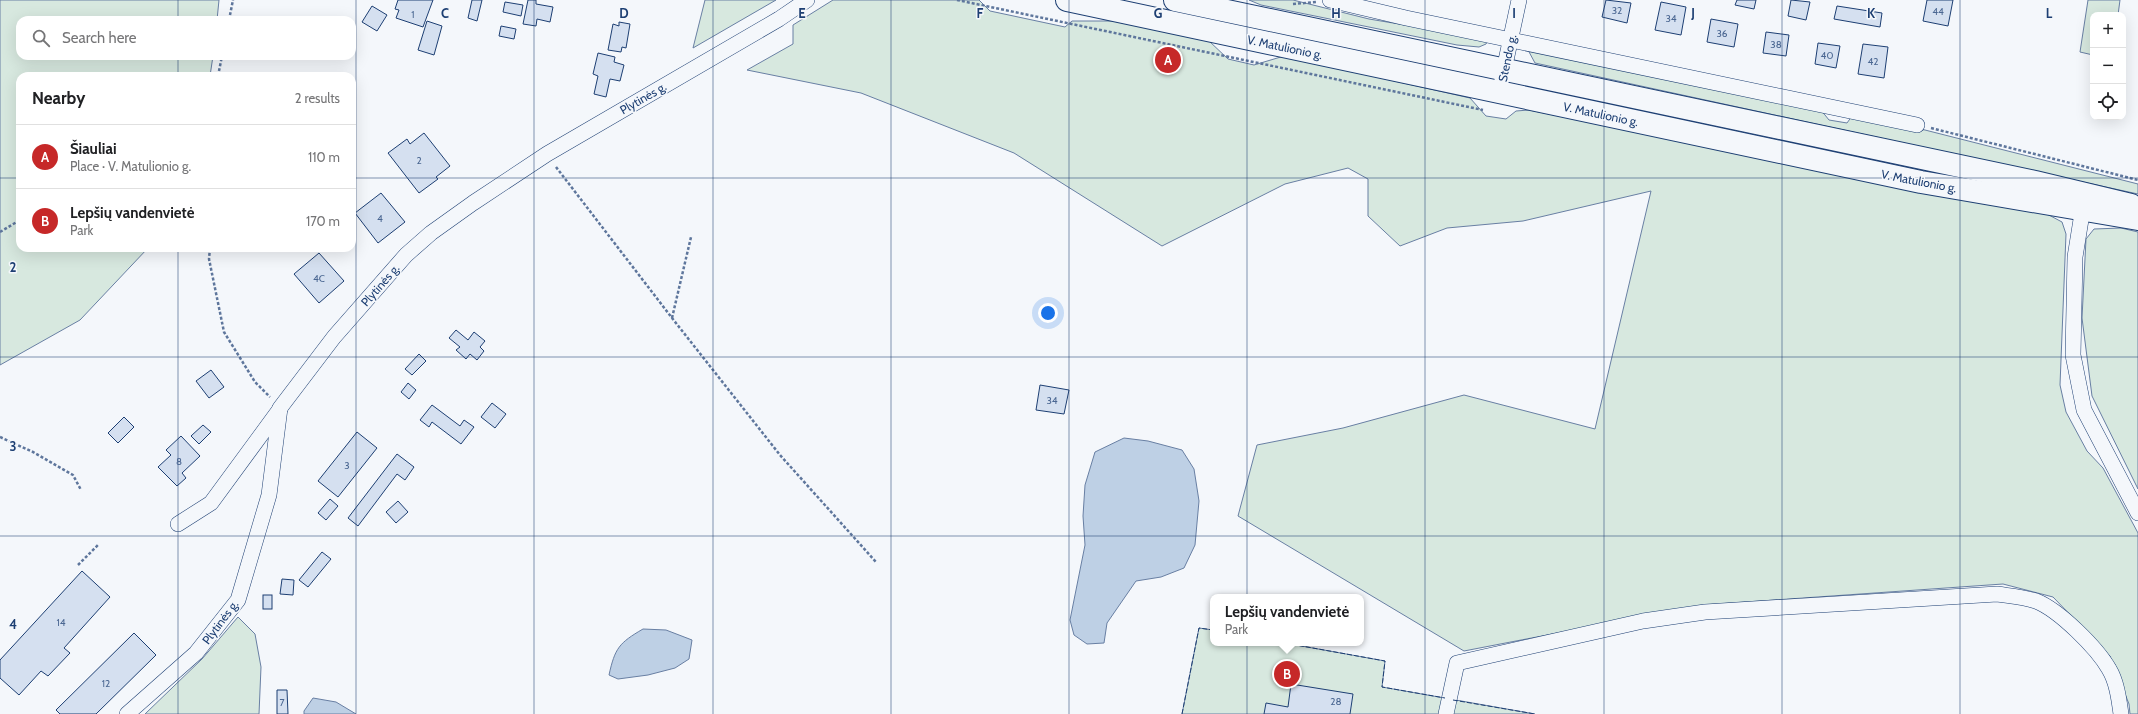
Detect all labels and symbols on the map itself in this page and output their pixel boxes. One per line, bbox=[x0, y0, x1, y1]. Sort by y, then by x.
house number: 32 bbox=[1612, 4, 1622, 17]
text: C bbox=[441, 5, 449, 21]
text: D bbox=[619, 5, 629, 21]
text: E bbox=[798, 5, 806, 21]
text: F bbox=[977, 5, 984, 21]
text: G bbox=[1154, 5, 1163, 21]
text: H bbox=[1331, 5, 1341, 21]
text: I bbox=[1512, 5, 1516, 21]
text: J bbox=[1690, 5, 1695, 21]
text: K bbox=[1867, 5, 1876, 21]
house number: 44 bbox=[1932, 5, 1944, 18]
text: L bbox=[2046, 5, 2053, 21]
house number: 1 bbox=[411, 8, 415, 21]
house number: 34 bbox=[1665, 12, 1677, 25]
house number: 36 bbox=[1716, 27, 1728, 40]
street label: V. Matulionio g. bbox=[1246, 32, 1324, 62]
street label: Stendo g. bbox=[1495, 33, 1519, 83]
house number: 38 bbox=[1770, 38, 1782, 51]
pin: A bbox=[1155, 45, 1181, 75]
house number: 40 bbox=[1821, 49, 1833, 62]
house number: 42 bbox=[1867, 55, 1879, 68]
street label: Plytinės g. bbox=[617, 79, 669, 117]
street label: V. Matulionio g. bbox=[1562, 99, 1640, 129]
house number: 2 bbox=[416, 154, 422, 167]
street label: V. Matulionio g. bbox=[1880, 166, 1958, 196]
house number: 4 bbox=[377, 212, 383, 225]
text: 2 bbox=[10, 259, 17, 275]
street label: Plytinės g. bbox=[358, 261, 402, 309]
house number: 4C bbox=[313, 272, 325, 285]
your location bbox=[1038, 303, 1058, 323]
house number: 34 bbox=[1046, 394, 1058, 407]
text: 3 bbox=[9, 438, 17, 454]
house number: 8 bbox=[176, 455, 182, 468]
house number: 3 bbox=[344, 459, 350, 472]
street label: Plytinės g. bbox=[199, 597, 241, 647]
text: 4 bbox=[9, 616, 17, 632]
house number: 14 bbox=[56, 616, 66, 629]
pin: B bbox=[1274, 659, 1300, 689]
house number: 12 bbox=[102, 677, 110, 690]
house number: 28 bbox=[1330, 695, 1342, 708]
house number: 7 bbox=[279, 696, 285, 709]

